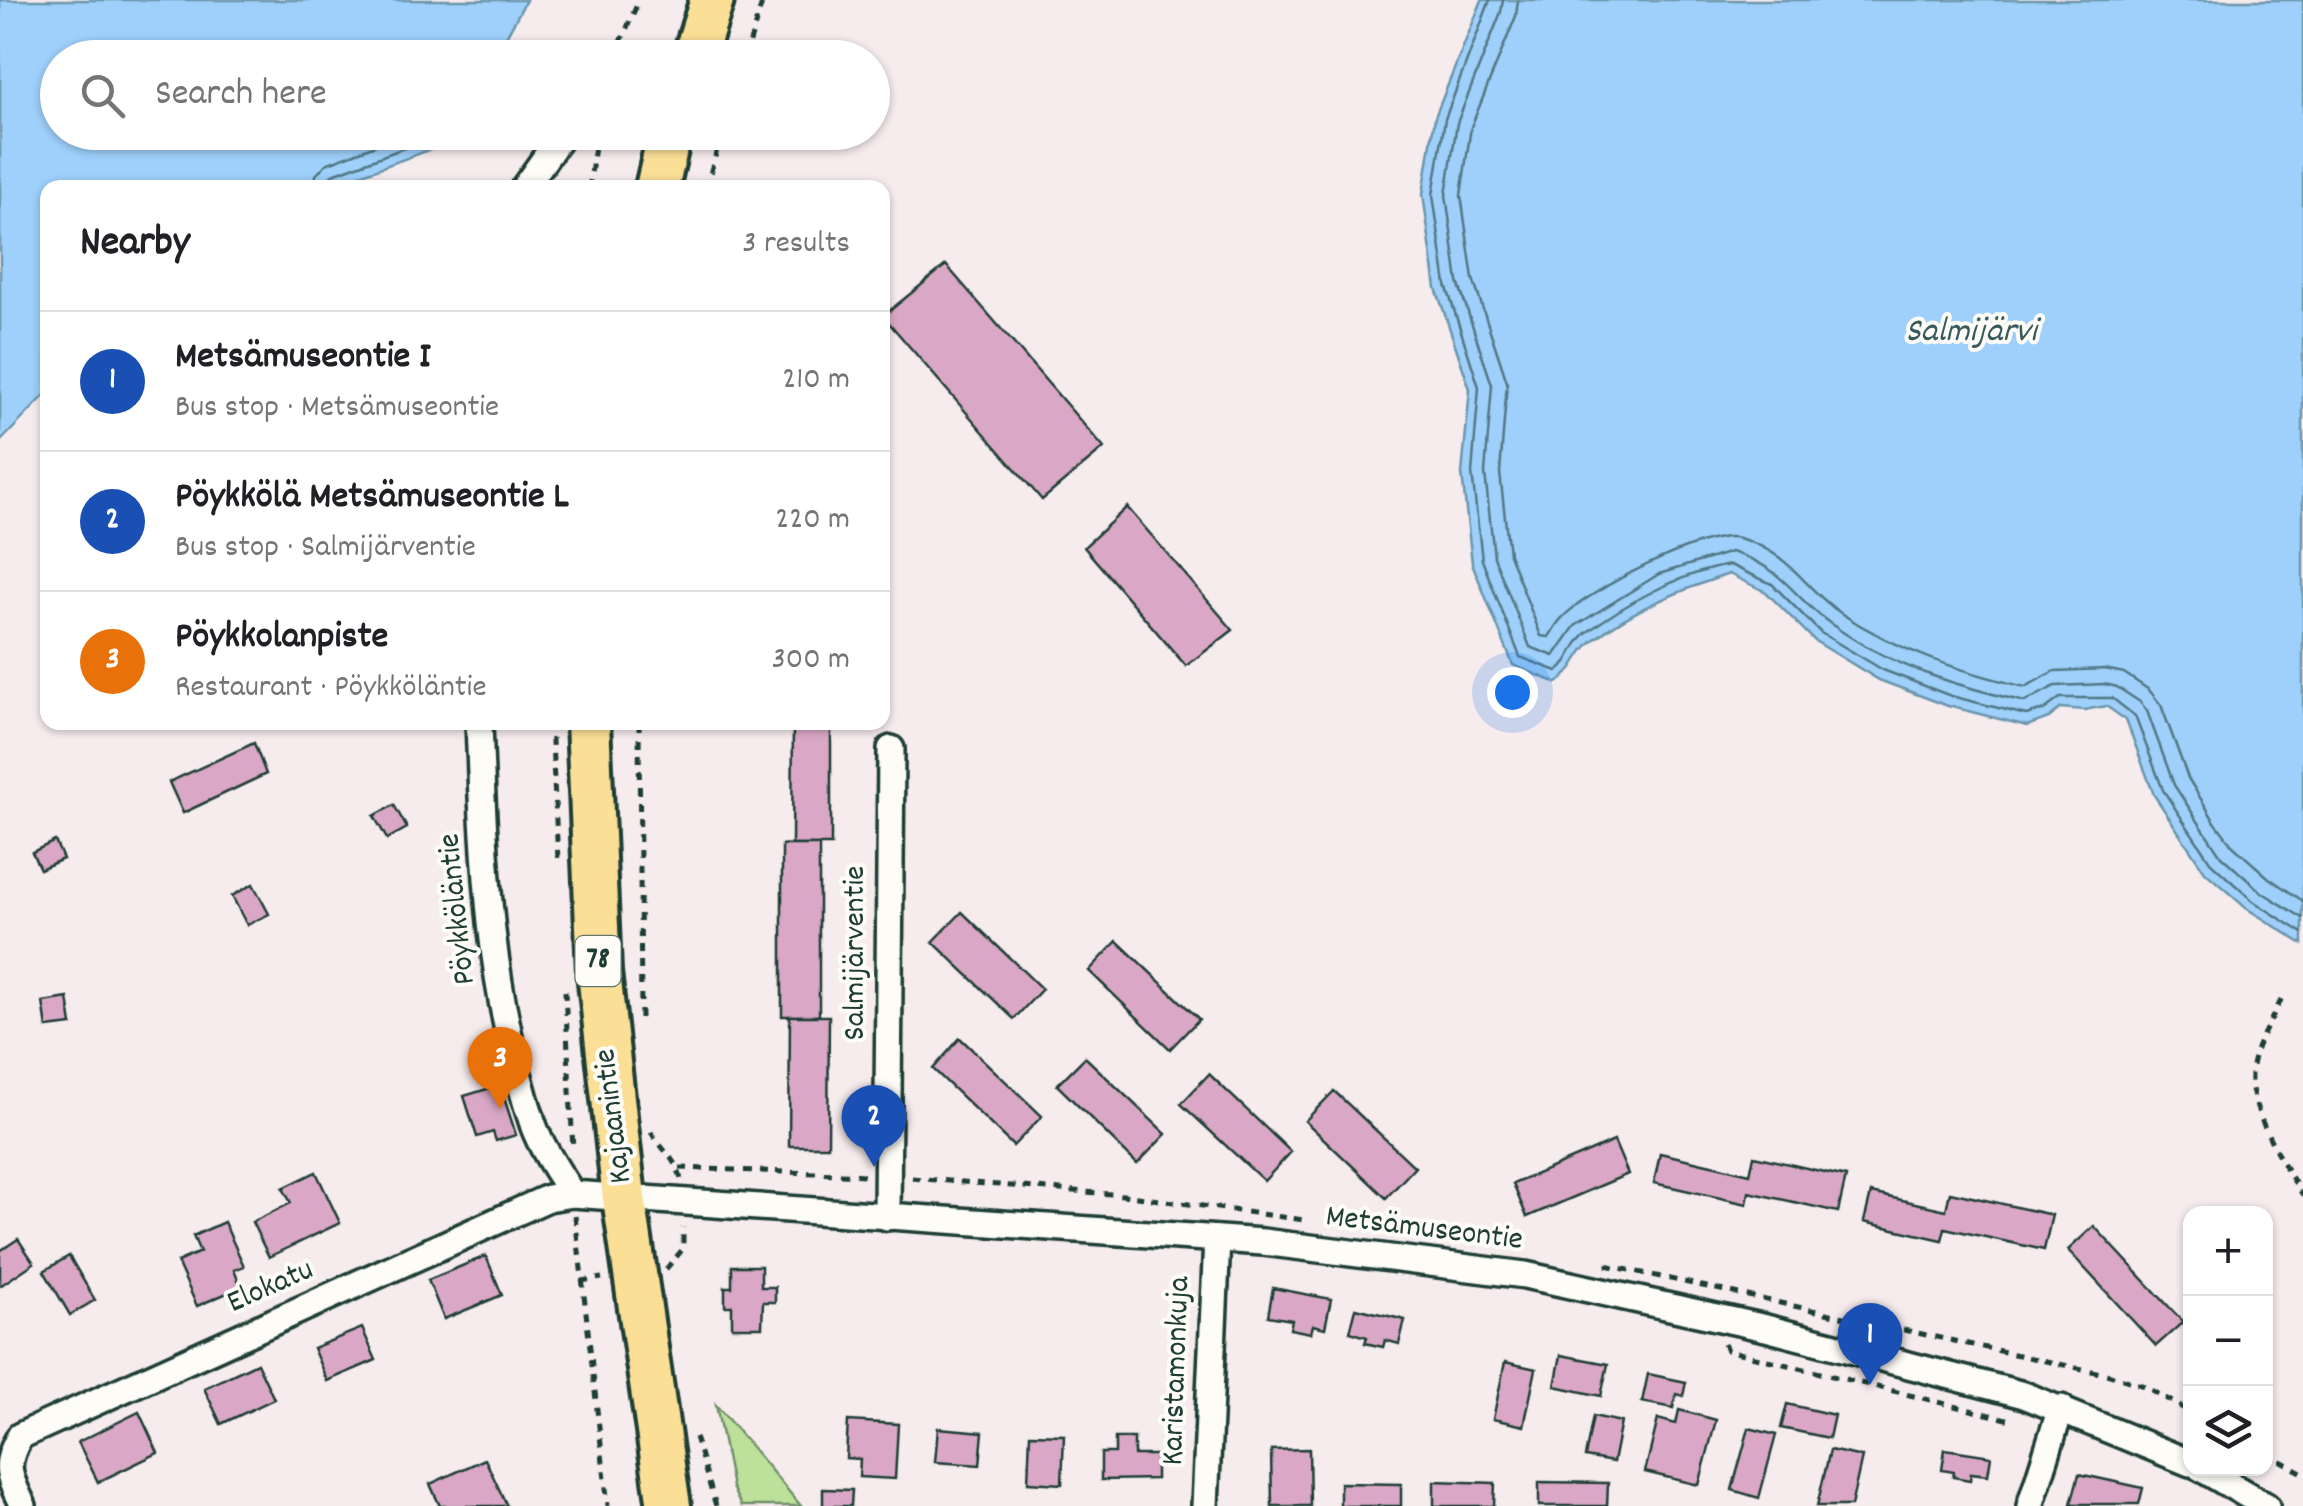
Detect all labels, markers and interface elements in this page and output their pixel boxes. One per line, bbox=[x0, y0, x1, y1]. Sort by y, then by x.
search box bbox=[40, 40, 890, 150]
icon: search bbox=[75, 68, 130, 123]
text: Search here bbox=[155, 68, 327, 123]
text: Nearby bbox=[80, 215, 190, 275]
text: 3 results bbox=[742, 222, 850, 268]
water label: Salmijärvi bbox=[1905, 308, 2042, 358]
text: Metsämuseontie I bbox=[175, 331, 431, 386]
text: 1 bbox=[109, 358, 116, 404]
text: 210 m bbox=[782, 358, 850, 404]
text: Bus stop · Metsämuseontie bbox=[175, 386, 499, 432]
text: Pöykkölä Metsämuseontie L bbox=[175, 471, 569, 526]
text: 2 bbox=[106, 498, 119, 544]
text: 220 m bbox=[775, 498, 850, 544]
text: Bus stop · Salmijärventie bbox=[175, 526, 476, 572]
text: Pöykkolanpiste bbox=[175, 611, 388, 666]
text: 3 bbox=[105, 638, 120, 684]
text: 300 m bbox=[772, 638, 850, 684]
text: Restaurant · Pöykköläntie bbox=[175, 666, 487, 712]
your location bbox=[1487, 667, 1538, 718]
street label: Pöykköläntie bbox=[428, 831, 490, 987]
street label: Salmijärventie bbox=[834, 866, 880, 1040]
road number: 78 bbox=[576, 936, 620, 986]
pin: 3 bbox=[468, 1026, 532, 1109]
street label: Kajaanintie bbox=[584, 1046, 646, 1186]
pin: 2 bbox=[842, 1084, 906, 1167]
street label: Metsämuseontie bbox=[1323, 1195, 1525, 1265]
map controls bbox=[2183, 1206, 2273, 1476]
button: + bbox=[2183, 1206, 2273, 1296]
street label: Elokatu bbox=[220, 1249, 322, 1327]
street label: Karistamonkuja bbox=[1152, 1275, 1204, 1466]
button: − bbox=[2183, 1296, 2273, 1386]
pin: 1 bbox=[1838, 1302, 1902, 1385]
button: layers bbox=[2183, 1386, 2273, 1476]

